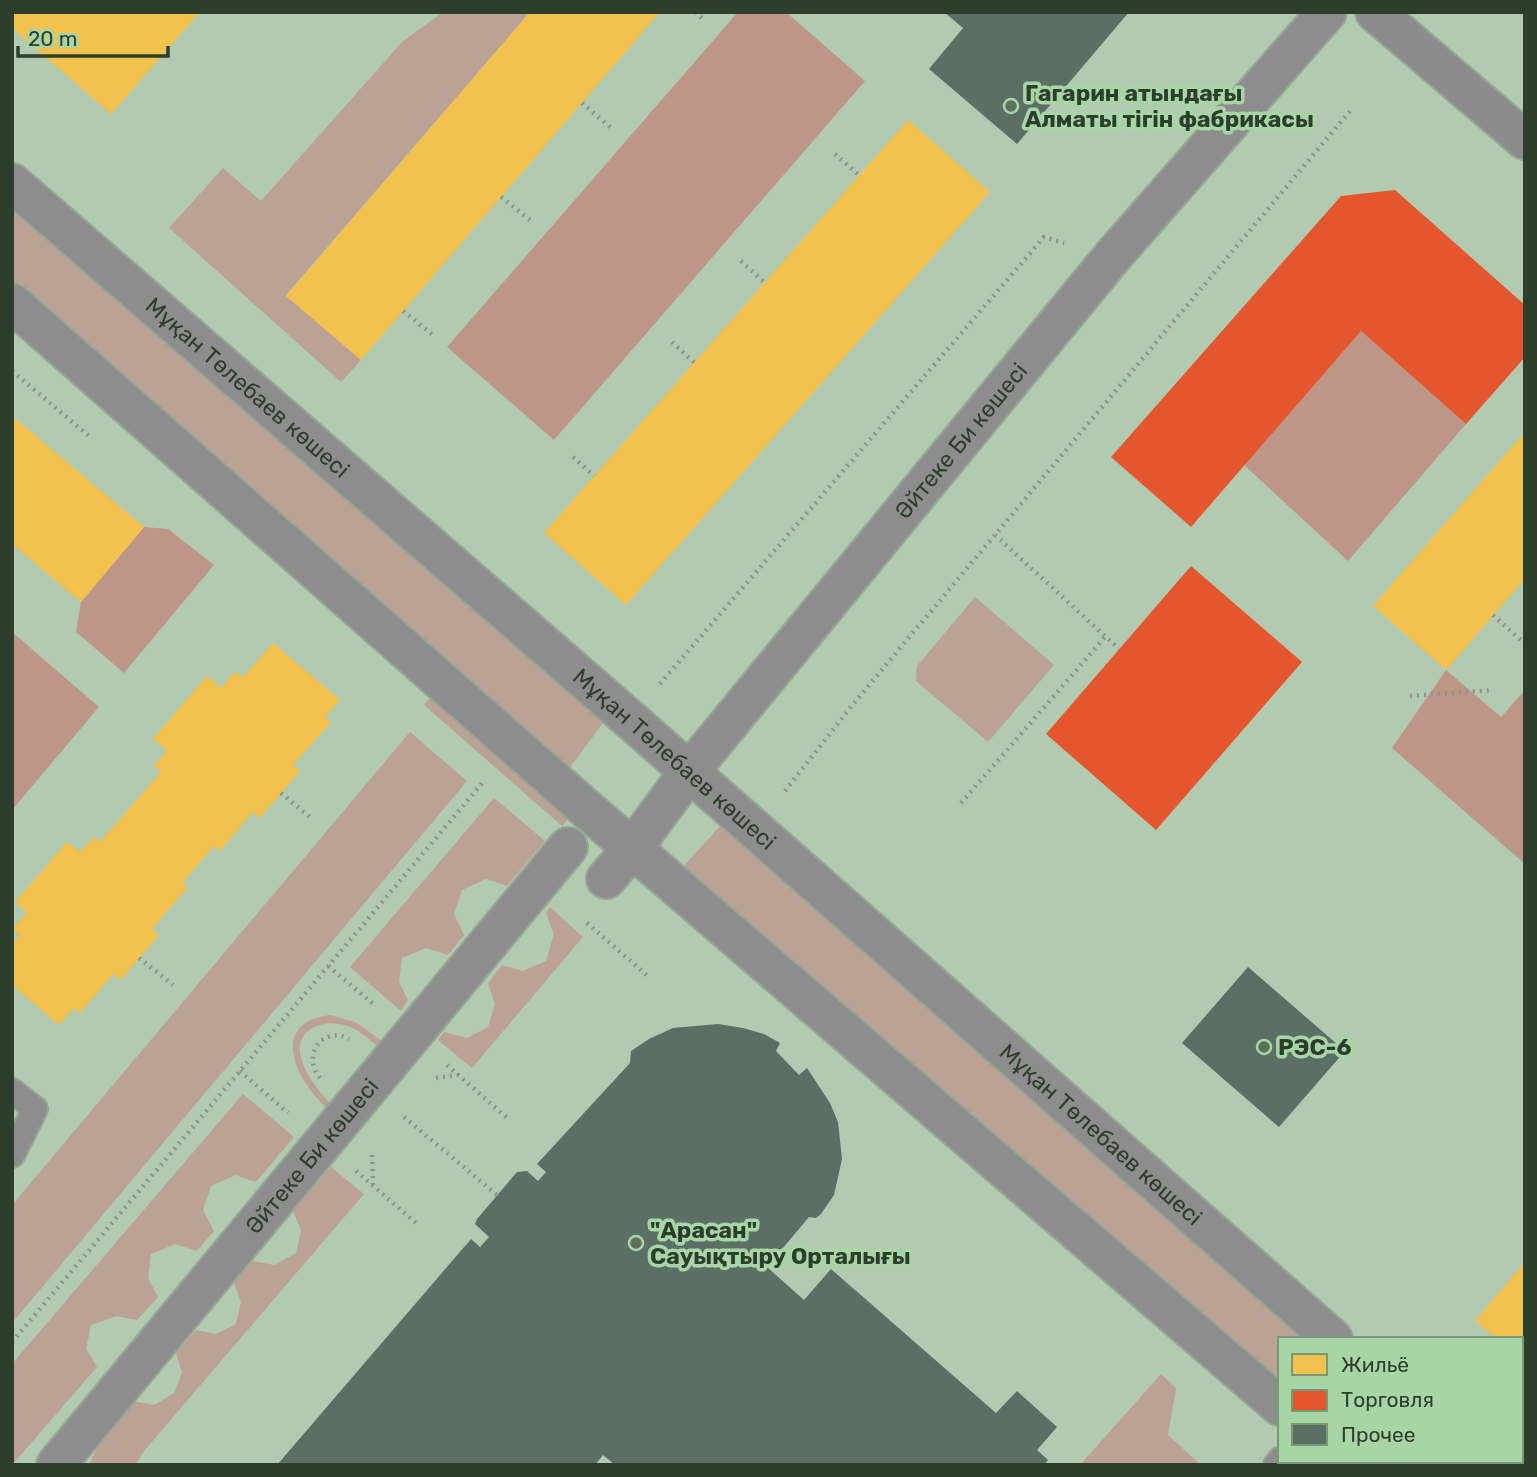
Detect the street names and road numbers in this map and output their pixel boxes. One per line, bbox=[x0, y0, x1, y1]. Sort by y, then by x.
street label: Мұқан Төлебаев көшесі bbox=[140, 291, 355, 484]
street label: Әйтеке Би көшесі bbox=[889, 357, 1033, 525]
street label: Мұқан Төлебаев көшесі bbox=[567, 663, 782, 856]
street label: Мұқан Төлебаев көшесі bbox=[994, 1038, 1208, 1231]
street label: Әйтеке Би көшесі bbox=[239, 1073, 384, 1240]

